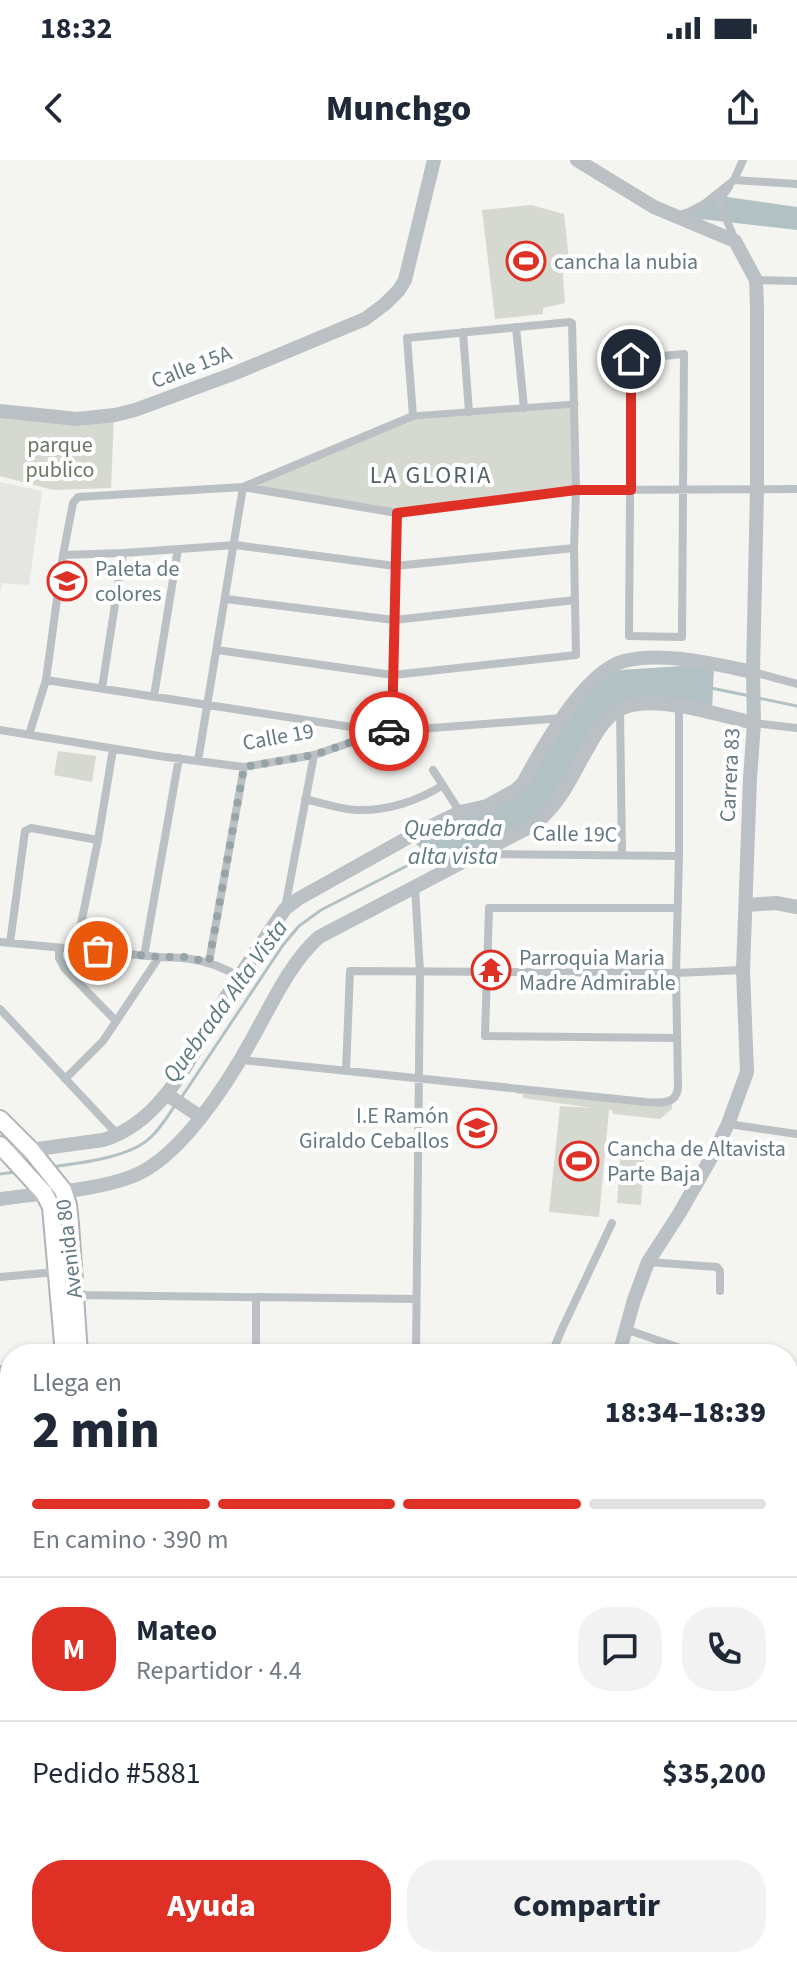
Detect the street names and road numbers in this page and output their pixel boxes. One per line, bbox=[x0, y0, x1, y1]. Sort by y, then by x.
street label: Calle 15A bbox=[146, 337, 236, 397]
street label: Calle 19 bbox=[240, 715, 316, 759]
street label: Carrera 83 bbox=[712, 727, 748, 823]
street label: Calle 19C bbox=[532, 817, 618, 851]
street label: Avenida 80 bbox=[47, 1197, 91, 1300]

